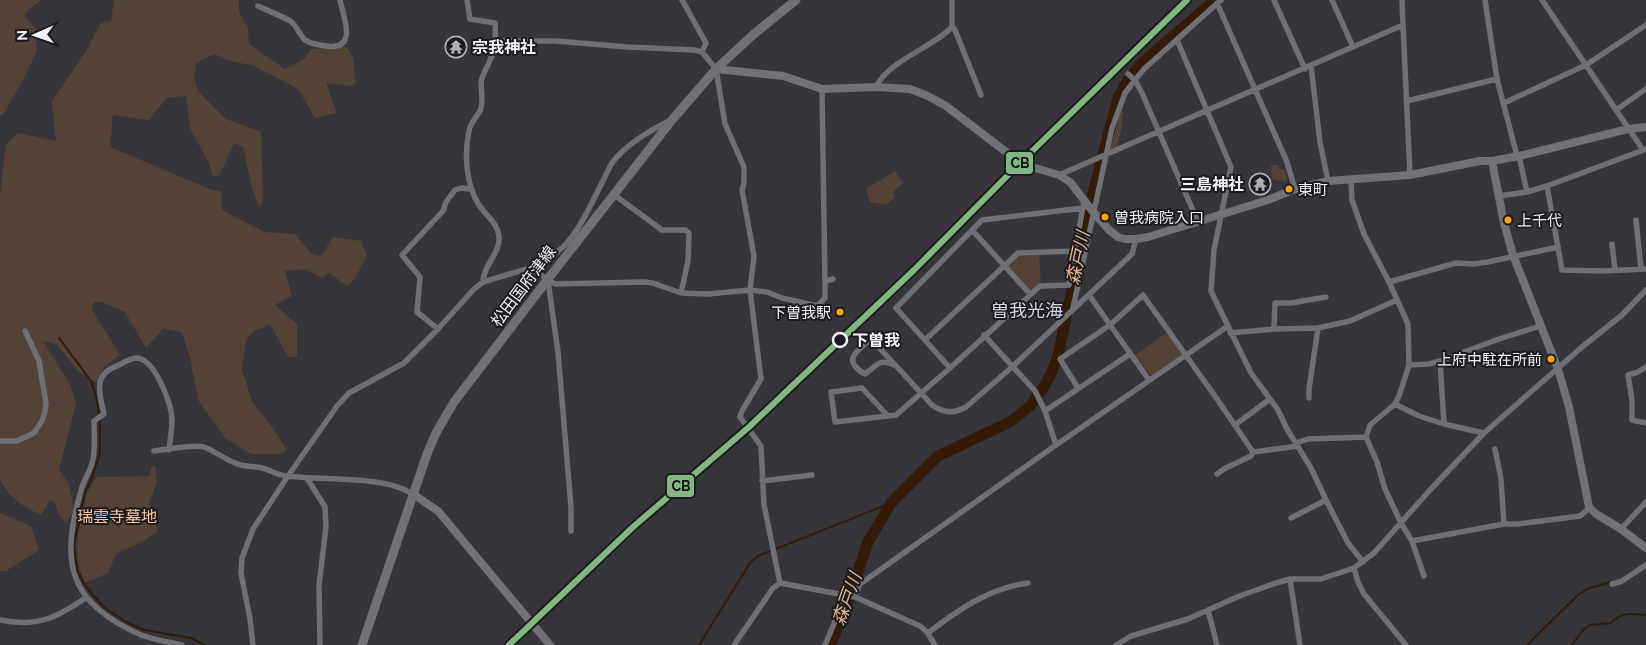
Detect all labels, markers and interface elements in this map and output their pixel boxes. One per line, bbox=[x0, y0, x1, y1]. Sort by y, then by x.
north arrow bbox=[10, 10, 60, 60]
text: N bbox=[14, 30, 30, 41]
temple icon: 宗我神社 bbox=[444, 35, 468, 59]
place label: 宗我神社 bbox=[472, 38, 536, 57]
line badge: CB bbox=[1005, 151, 1034, 175]
text: CB bbox=[1010, 155, 1030, 171]
temple icon: 三島神社 bbox=[1248, 172, 1272, 196]
place label: 三島神社 bbox=[1180, 175, 1244, 194]
place label: 東町 bbox=[1298, 181, 1328, 199]
marker: 東町 bbox=[1284, 184, 1294, 194]
place label: 曽我病院入口 bbox=[1114, 209, 1204, 227]
marker: 曽我病院入口 bbox=[1100, 212, 1110, 222]
place label: 上千代 bbox=[1517, 212, 1562, 230]
marker: 上千代 bbox=[1503, 215, 1513, 225]
water label: 森戸川 bbox=[1062, 227, 1094, 286]
street label: 松田国府津線 bbox=[487, 242, 560, 330]
district label: 曽我光海 bbox=[991, 300, 1063, 321]
place label: 下曽我駅 bbox=[771, 304, 831, 322]
marker: 下曽我駅 bbox=[835, 307, 845, 317]
place label: 下曽我 bbox=[852, 331, 900, 350]
marker: 下曽我 bbox=[832, 332, 848, 348]
place label: 上府中駐在所前 bbox=[1437, 351, 1542, 369]
marker: 上府中駐在所前 bbox=[1546, 354, 1556, 364]
line badge: CB bbox=[666, 474, 695, 498]
text: CB bbox=[671, 478, 691, 494]
park label: 瑞雲寺墓地 bbox=[77, 507, 157, 526]
water label: 森戸川 bbox=[827, 568, 866, 628]

